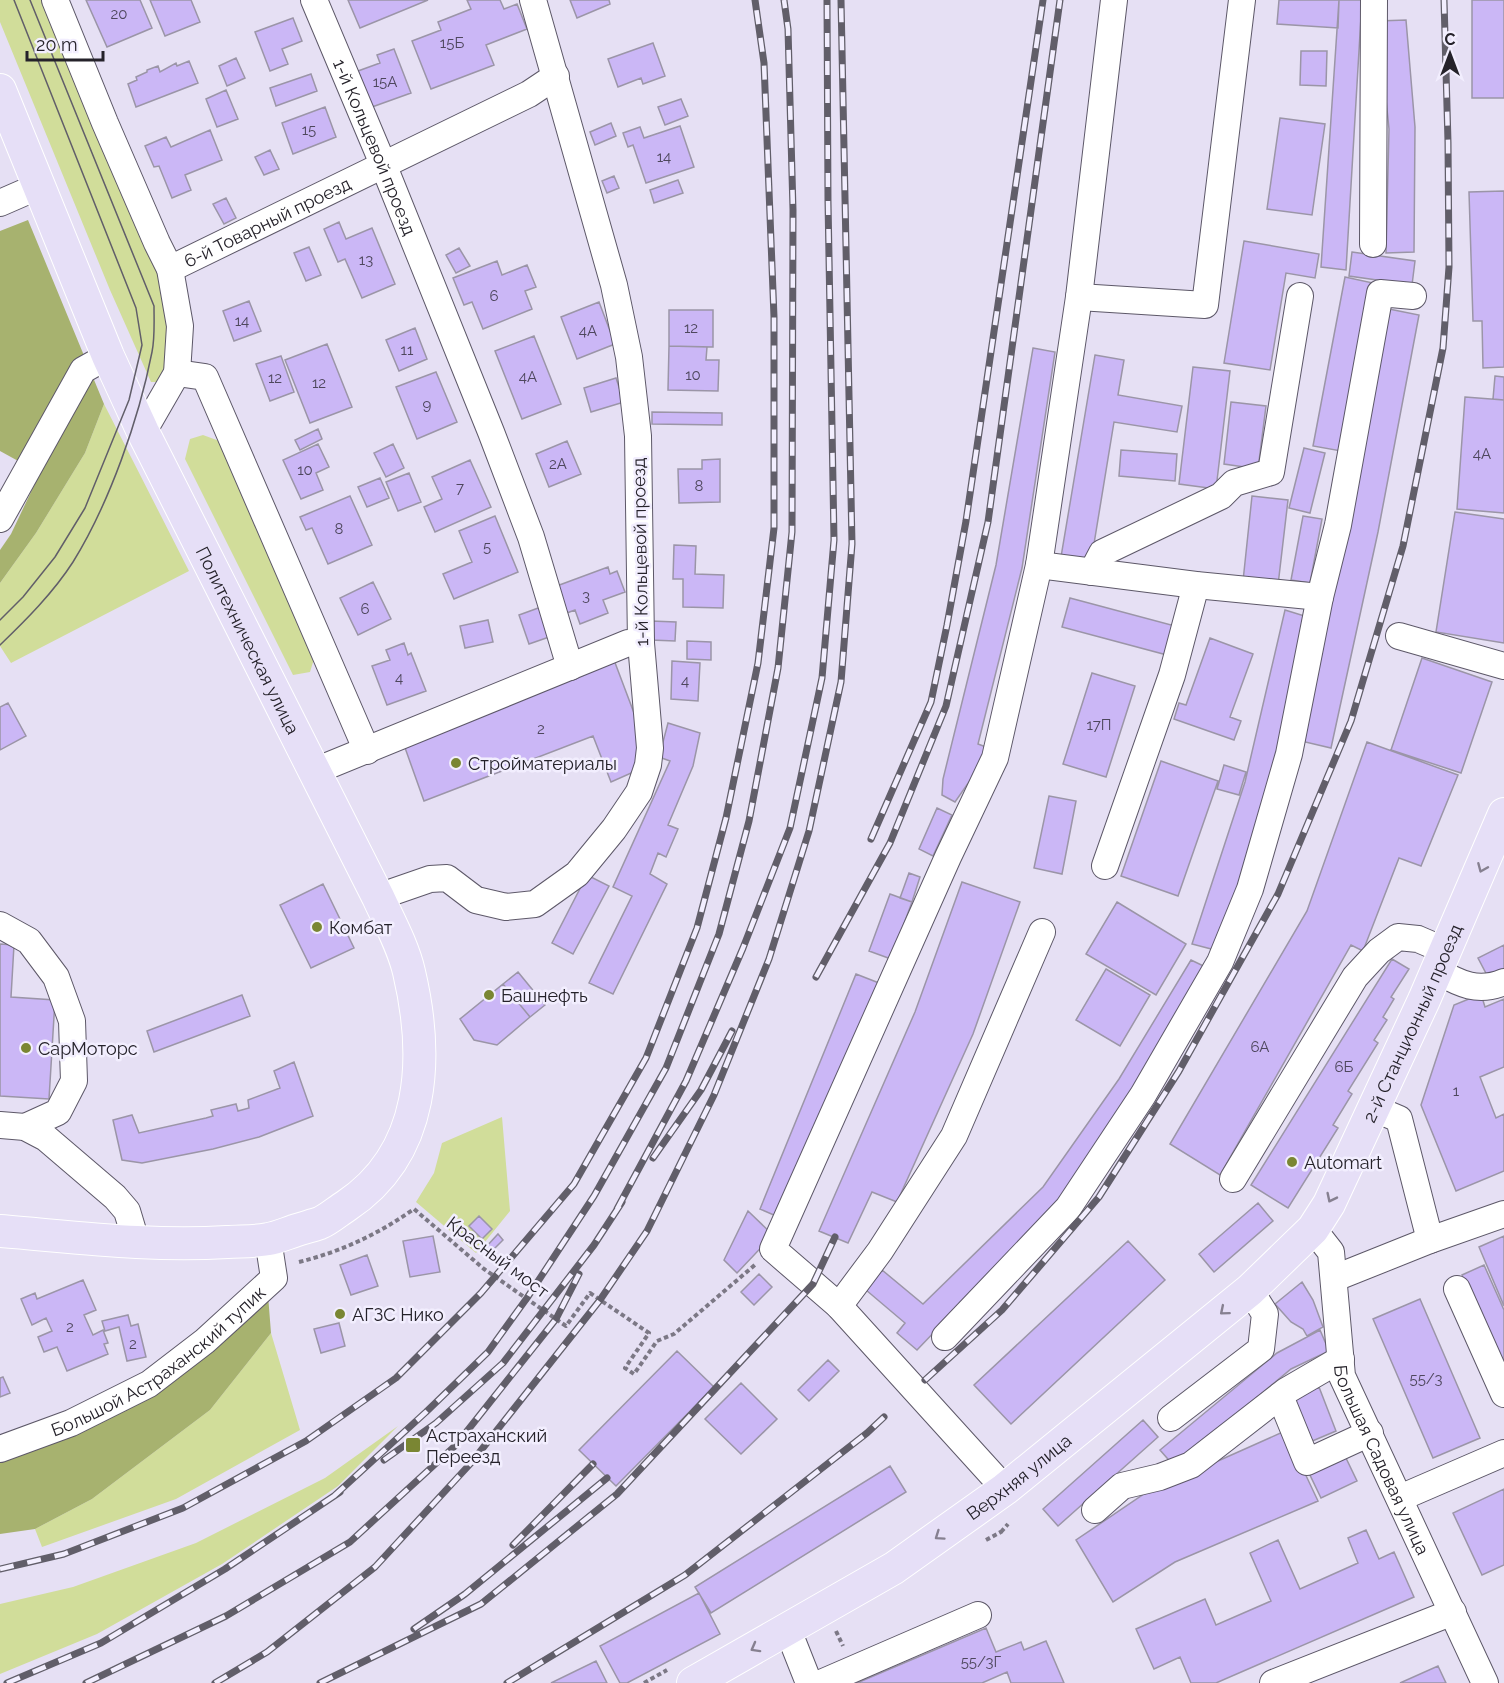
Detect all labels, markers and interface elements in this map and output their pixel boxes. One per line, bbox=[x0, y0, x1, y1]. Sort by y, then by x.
house number: 20 bbox=[111, 5, 128, 23]
scale bar bbox=[27, 24, 104, 62]
north arrow bbox=[1420, 24, 1480, 84]
text: С bbox=[1445, 30, 1456, 49]
text: 20 m bbox=[36, 34, 78, 55]
house number: 15Б bbox=[440, 34, 464, 52]
street label: 1-й Кольцевой проезд bbox=[329, 55, 421, 238]
house number: 15А bbox=[373, 73, 397, 91]
house number: 15 bbox=[302, 121, 316, 139]
house number: 14 bbox=[657, 148, 671, 166]
street label: 6-й Товарный проезд bbox=[180, 172, 354, 271]
house number: 13 bbox=[359, 251, 373, 269]
house number: 6 bbox=[489, 287, 499, 305]
house number: 14 bbox=[235, 312, 249, 330]
house number: 12 bbox=[684, 319, 698, 337]
house number: 4А bbox=[579, 322, 597, 340]
house number: 11 bbox=[401, 341, 414, 359]
house number: 10 bbox=[685, 366, 701, 384]
house number: 4А bbox=[519, 368, 537, 386]
house number: 12 bbox=[268, 369, 282, 387]
house number: 12 bbox=[312, 374, 326, 392]
house number: 9 bbox=[423, 396, 432, 414]
house number: 4А bbox=[1473, 445, 1491, 463]
house number: 2А bbox=[549, 455, 567, 473]
street label: 1-й Кольцевой проезд bbox=[628, 457, 652, 647]
house number: 10 bbox=[297, 461, 313, 479]
house number: 8 bbox=[695, 477, 704, 495]
house number: 7 bbox=[456, 479, 464, 497]
house number: 8 bbox=[335, 520, 344, 538]
house number: 5 bbox=[483, 538, 491, 556]
street label: Политехническая улица bbox=[192, 543, 304, 737]
house number: 3 bbox=[582, 587, 590, 605]
house number: 6 bbox=[360, 600, 370, 618]
house number: 4 bbox=[395, 669, 403, 687]
house number: 4 bbox=[681, 672, 689, 690]
house number: 17П bbox=[1086, 716, 1112, 734]
house number: 2 bbox=[537, 720, 545, 738]
place label: Стройматериалы bbox=[468, 753, 617, 774]
marker: Стройматериалы bbox=[449, 756, 463, 770]
one-way arrow bbox=[1477, 862, 1489, 873]
place label: Комбат bbox=[329, 917, 393, 938]
marker: Комбат bbox=[310, 920, 324, 934]
street label: 2-й Станционный проезд bbox=[1358, 921, 1466, 1125]
place label: Башнефть bbox=[501, 985, 588, 1006]
marker: Башнефть bbox=[482, 988, 496, 1002]
place label: СарМоторс bbox=[38, 1038, 138, 1059]
house number: 6А bbox=[1251, 1038, 1269, 1056]
marker: СарМоторс bbox=[19, 1041, 33, 1055]
house number: 6Б bbox=[1335, 1058, 1354, 1076]
house number: 1 bbox=[1453, 1082, 1460, 1100]
place label: Automart bbox=[1304, 1152, 1382, 1173]
marker: Automart bbox=[1285, 1155, 1299, 1169]
one-way arrow bbox=[1327, 1192, 1339, 1203]
street label: Красный мост bbox=[443, 1212, 553, 1302]
street label: Большой Астраханский тупик bbox=[48, 1281, 269, 1440]
place label: АГЗС Нико bbox=[352, 1304, 444, 1325]
one-way arrow bbox=[1220, 1304, 1231, 1315]
marker: АГЗС Нико bbox=[333, 1307, 347, 1321]
house number: 2 bbox=[66, 1318, 74, 1336]
house number: 2 bbox=[129, 1335, 137, 1353]
street label: Большая Садовая улица bbox=[1331, 1364, 1434, 1558]
house number: 55/3 bbox=[1410, 1370, 1443, 1388]
place label: Астраханский Переезд bbox=[426, 1425, 547, 1467]
street label: Верхняя улица bbox=[962, 1429, 1075, 1524]
marker: Астраханский Переезд bbox=[404, 1436, 422, 1454]
one-way arrow bbox=[935, 1529, 946, 1540]
one-way arrow bbox=[751, 1641, 761, 1652]
house number: 55/3Г bbox=[961, 1653, 1002, 1671]

